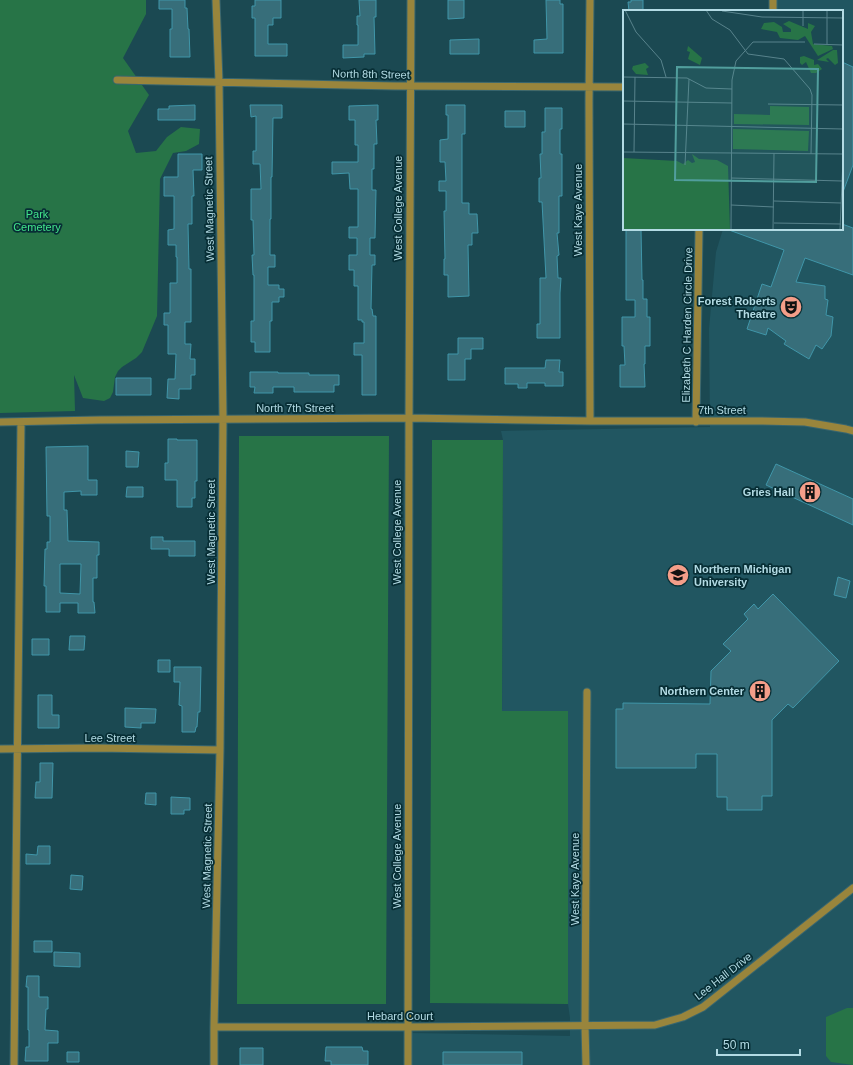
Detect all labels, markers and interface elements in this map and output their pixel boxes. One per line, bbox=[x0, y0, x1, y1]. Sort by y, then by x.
inset map bbox=[623, 10, 843, 230]
street label: North 8th Street bbox=[332, 67, 410, 81]
street label: West Magnetic Street bbox=[202, 156, 216, 262]
street label: West College Avenue bbox=[392, 156, 404, 260]
street label: West Kaye Avenue bbox=[572, 164, 584, 256]
park label: Park Cemetery bbox=[13, 208, 61, 233]
street label: Elizabeth C Harden Circle Drive bbox=[680, 247, 694, 403]
theatre icon: Forest Roberts Theatre bbox=[778, 294, 804, 320]
place label: Forest Roberts Theatre bbox=[698, 295, 776, 320]
street label: North 7th Street bbox=[256, 402, 334, 414]
street label: 7th Street bbox=[698, 404, 746, 416]
building icon: Gries Hall bbox=[797, 479, 823, 505]
street label: West Magnetic Street bbox=[205, 480, 217, 584]
street label: West College Avenue bbox=[391, 480, 403, 584]
place label: Gries Hall bbox=[743, 486, 794, 498]
school or university icon: Northern Michigan University bbox=[665, 562, 691, 588]
place label: Northern Michigan University bbox=[694, 563, 791, 588]
building icon: Northern Center bbox=[747, 678, 773, 704]
place label: Northern Center bbox=[660, 685, 745, 697]
street label: Lee Street bbox=[85, 732, 135, 744]
street label: West Magnetic Street bbox=[200, 803, 214, 909]
street label: West College Avenue bbox=[391, 804, 403, 908]
street label: West Kaye Avenue bbox=[569, 833, 581, 925]
street label: Lee Hall Drive bbox=[692, 950, 754, 1002]
street label: Hebard Court bbox=[367, 1010, 433, 1022]
scale bar bbox=[717, 1031, 800, 1057]
text: 50 m bbox=[723, 1038, 750, 1052]

